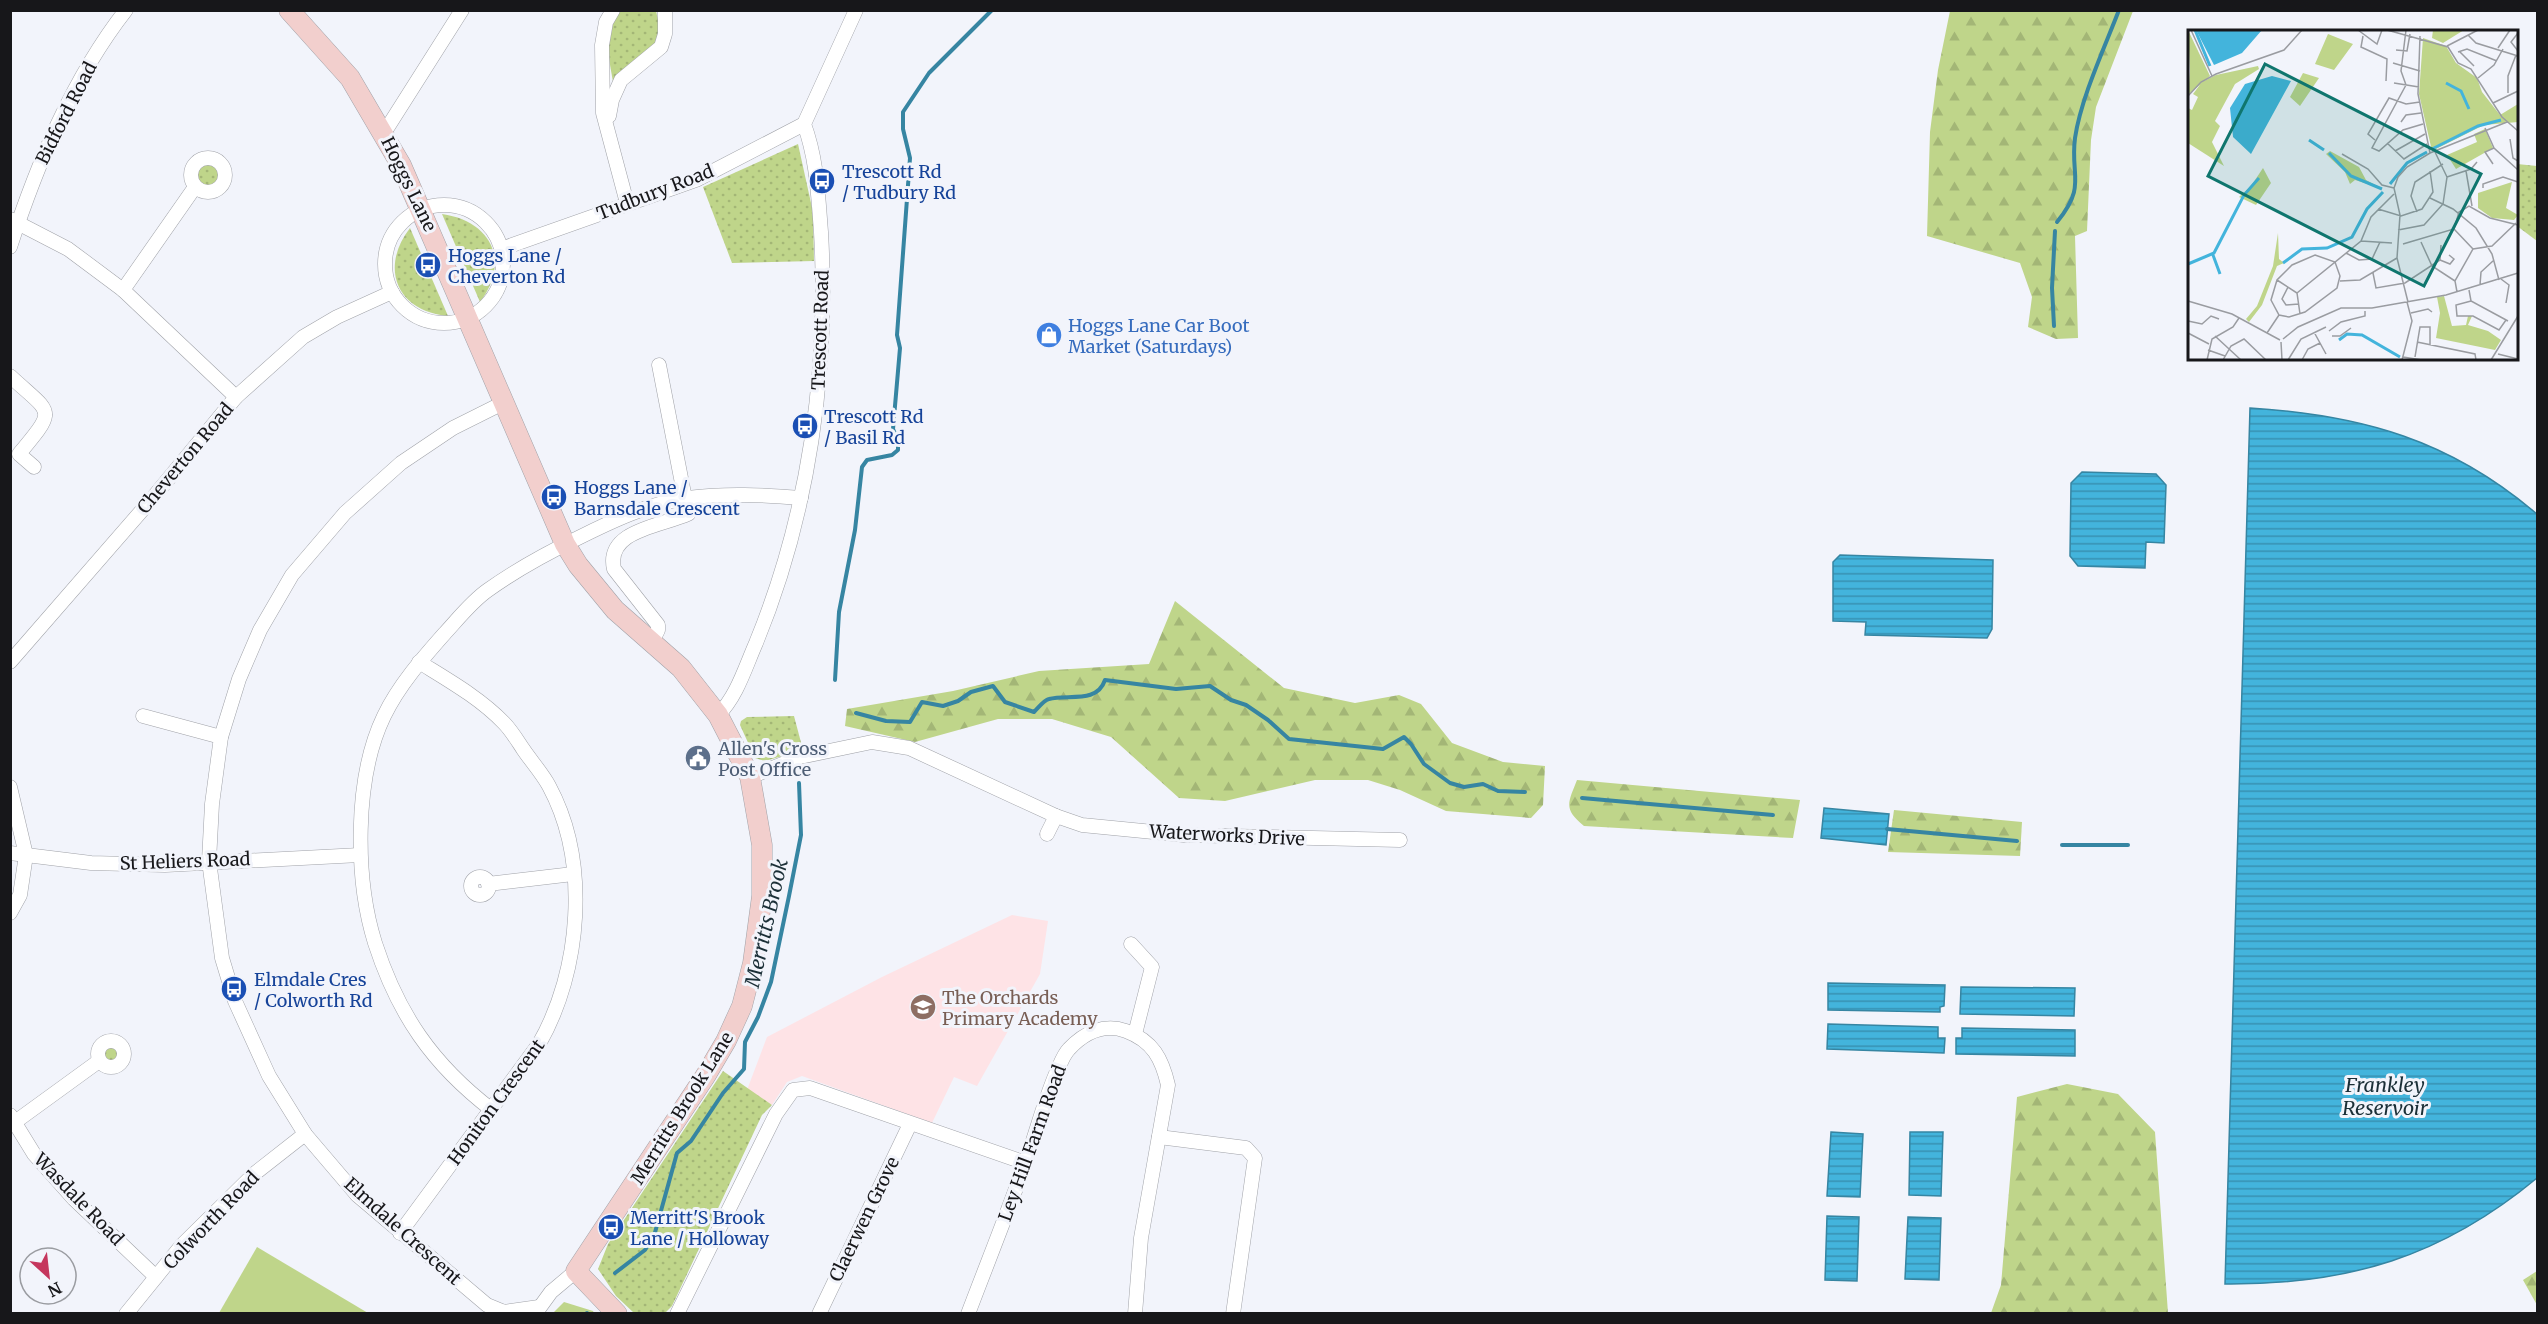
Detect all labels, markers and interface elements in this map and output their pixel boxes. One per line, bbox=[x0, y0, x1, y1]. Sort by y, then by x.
inset map bbox=[2188, 30, 2518, 360]
street label: Bidford Road bbox=[30, 58, 102, 168]
street label: Hoggs Lane bbox=[376, 133, 442, 235]
street label: Tudbury Road bbox=[593, 159, 717, 225]
place label: Trescott Rd / Tudbury Rd bbox=[842, 160, 956, 204]
bus stop icon: Trescott Rd / Tudbury Rd bbox=[807, 166, 837, 196]
place label: Hoggs Lane / Cheverton Rd bbox=[448, 244, 565, 288]
bus stop icon: Hoggs Lane / Cheverton Rd bbox=[413, 250, 443, 280]
street label: Trescott Road bbox=[806, 269, 834, 390]
place label: Hoggs Lane Car Boot Market (Saturdays) bbox=[1068, 314, 1250, 358]
shop icon: Hoggs Lane Car Boot Market (Saturdays) bbox=[1034, 320, 1064, 350]
street label: Cheverton Road bbox=[132, 398, 238, 518]
place label: Trescott Rd / Basil Rd bbox=[824, 405, 924, 449]
bus stop icon: Trescott Rd / Basil Rd bbox=[790, 411, 820, 441]
place label: Hoggs Lane / Barnsdale Crescent bbox=[574, 476, 740, 520]
bus stop icon: Hoggs Lane / Barnsdale Crescent bbox=[539, 482, 569, 512]
place label: Allen's Cross Post Office bbox=[717, 737, 827, 781]
public building icon: Allen's Cross Post Office bbox=[683, 743, 713, 773]
street label: Waterworks Drive bbox=[1148, 819, 1305, 851]
street label: St Heliers Road bbox=[119, 847, 251, 875]
water label: Merritts Brook bbox=[739, 856, 793, 991]
place label: Elmdale Cres / Colworth Rd bbox=[254, 968, 373, 1012]
bus stop icon: Elmdale Cres / Colworth Rd bbox=[219, 974, 249, 1004]
place label: The Orchards Primary Academy bbox=[942, 986, 1098, 1030]
school or university icon: The Orchards Primary Academy bbox=[908, 992, 938, 1022]
street label: Merritts Brook Lane bbox=[626, 1027, 738, 1189]
street label: Honiton Crescent bbox=[443, 1035, 549, 1169]
street label: Ley Hill Farm Road bbox=[993, 1061, 1071, 1224]
water label: Frankley Reservoir bbox=[2342, 1072, 2429, 1120]
street label: Wasdale Road bbox=[29, 1147, 129, 1250]
street label: Claerwen Grove bbox=[824, 1153, 904, 1285]
street label: Colworth Road bbox=[158, 1166, 264, 1274]
street label: Elmdale Crescent bbox=[340, 1172, 466, 1290]
place label: Merritt'S Brook Lane / Holloway bbox=[630, 1206, 770, 1250]
bus stop icon: Merritt'S Brook Lane / Holloway bbox=[596, 1212, 626, 1242]
north arrow bbox=[18, 1246, 78, 1306]
text: N bbox=[44, 1278, 65, 1301]

